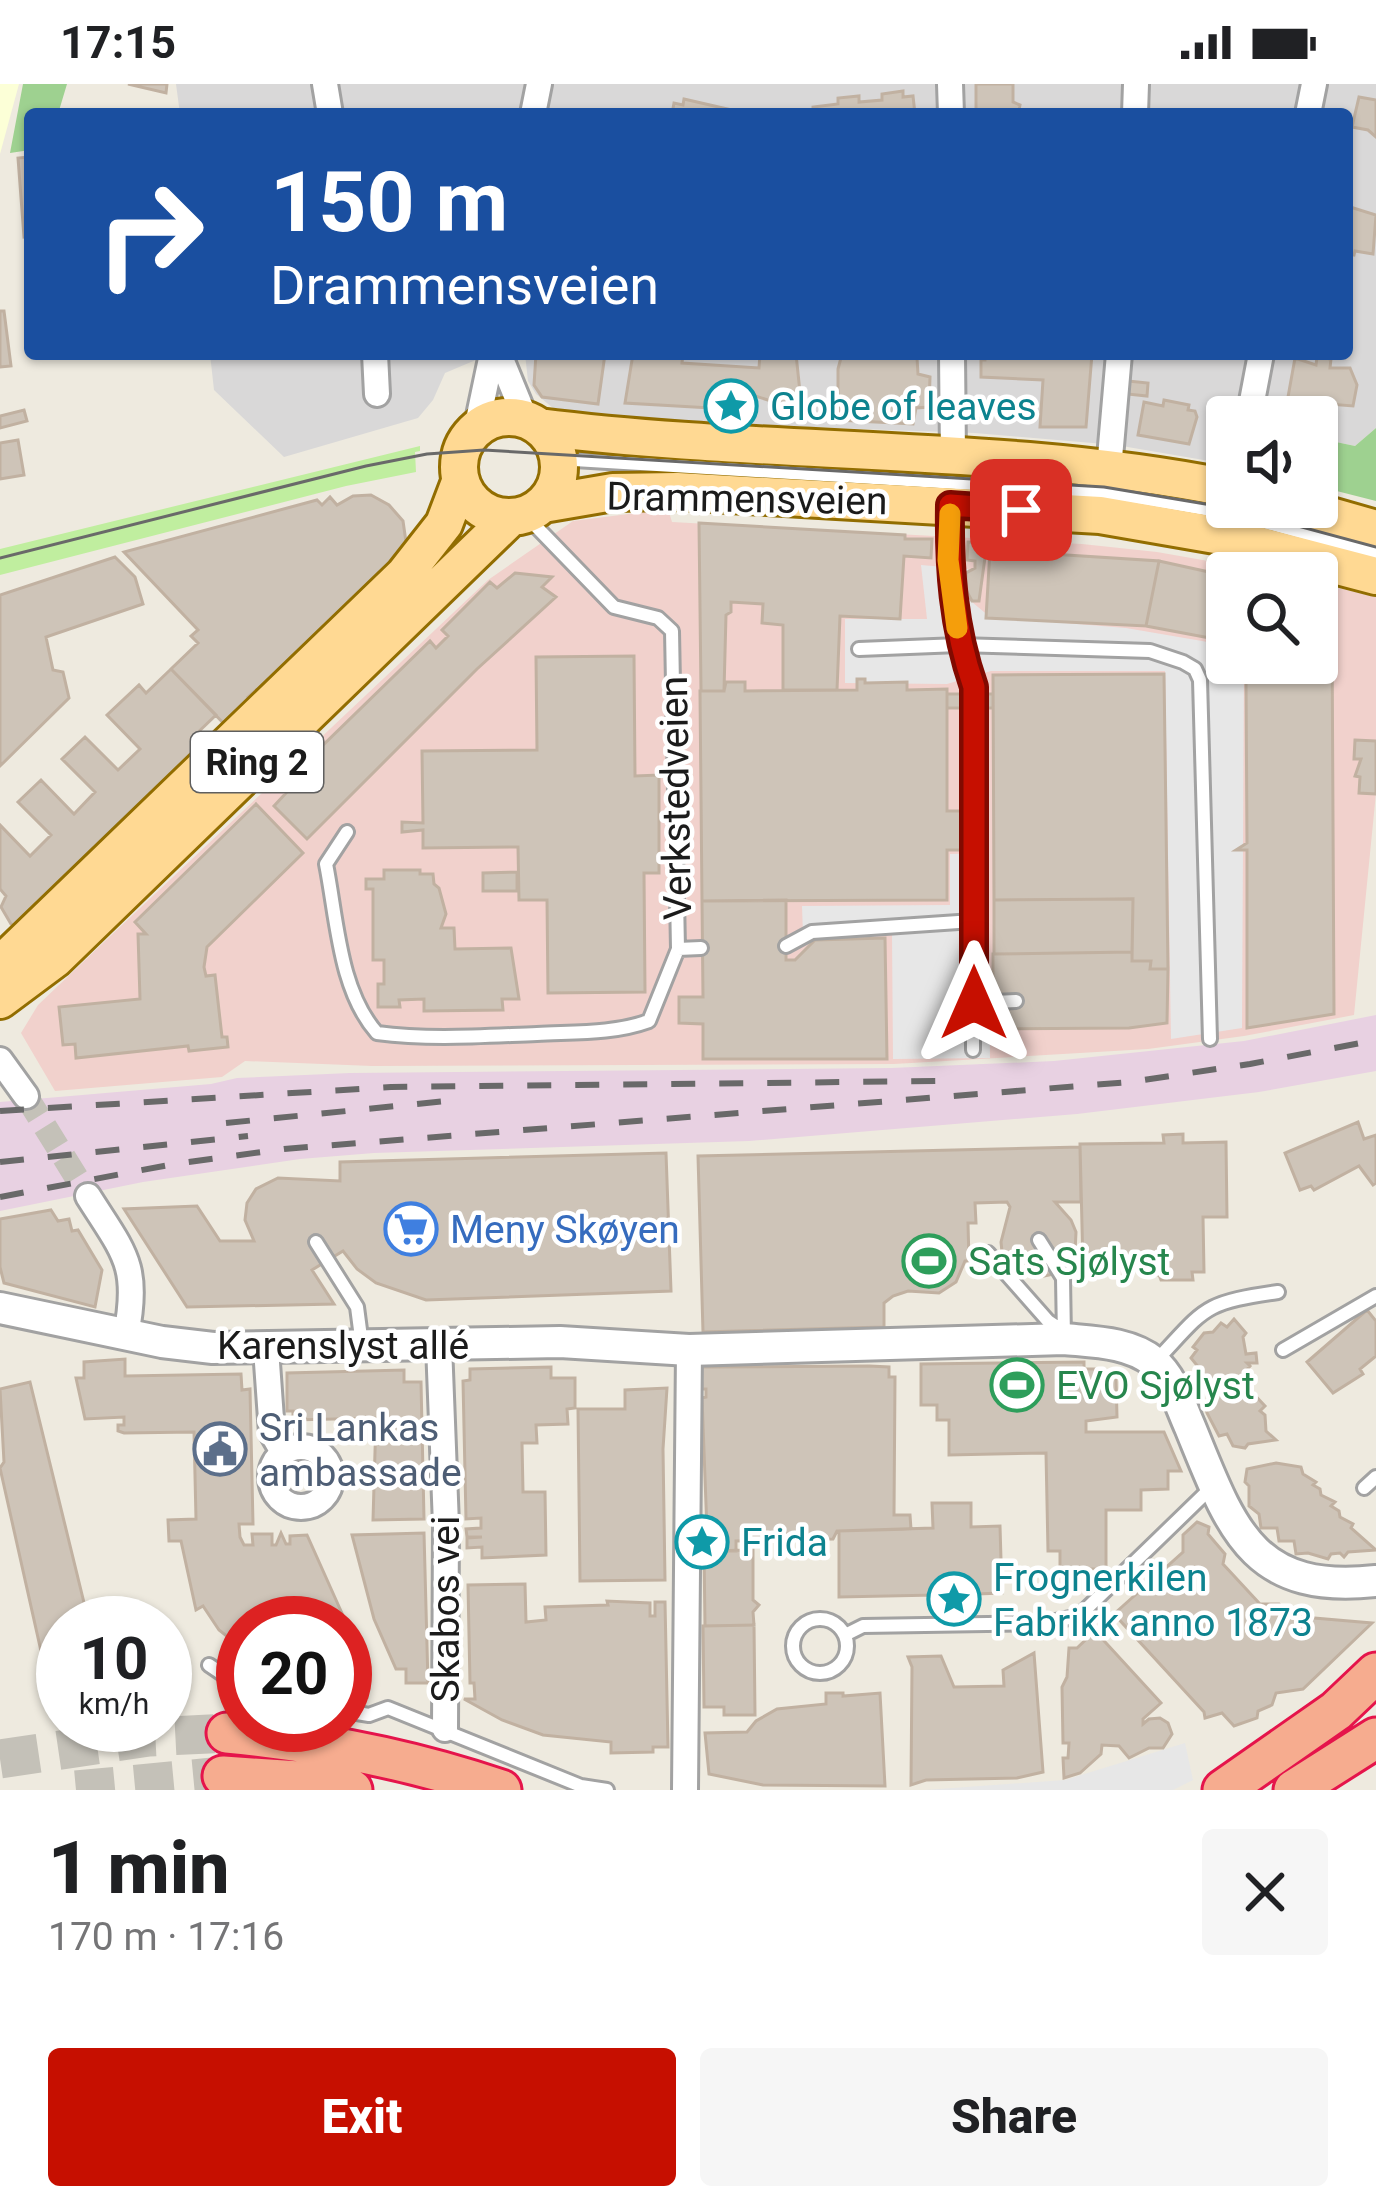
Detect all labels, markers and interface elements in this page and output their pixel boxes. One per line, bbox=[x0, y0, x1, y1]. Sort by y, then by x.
text: 17:15 bbox=[60, 16, 176, 69]
text: 150 m bbox=[270, 153, 508, 252]
icon: right bbox=[72, 156, 228, 312]
text: Drammensveien bbox=[270, 254, 659, 317]
place icon: Globe of leaves bbox=[703, 378, 759, 434]
place label: Globe of leaves bbox=[770, 384, 1037, 430]
map controls bbox=[1206, 396, 1338, 684]
button: sound bbox=[1206, 396, 1338, 528]
pin bbox=[970, 459, 1072, 561]
street label: Drammensveien bbox=[606, 474, 888, 524]
icon: arrive bbox=[988, 477, 1054, 543]
button: search bbox=[1206, 552, 1338, 684]
street label: Verkstedveien bbox=[651, 675, 701, 920]
road number: Ring 2 bbox=[191, 732, 323, 792]
position arrow bbox=[911, 940, 1037, 1066]
supermarket icon: Meny Skøyen bbox=[383, 1201, 439, 1257]
place label: Meny Skøyen bbox=[450, 1207, 680, 1253]
sports icon: Sats Sjølyst bbox=[901, 1233, 957, 1289]
place label: Sats Sjølyst bbox=[968, 1239, 1170, 1285]
street label: Karenslyst allé bbox=[217, 1323, 469, 1369]
sports icon: EVO Sjølyst bbox=[989, 1357, 1045, 1413]
place label: EVO Sjølyst bbox=[1056, 1363, 1255, 1409]
place label: Sri Lankas ambassade bbox=[259, 1405, 462, 1496]
public building icon: Sri Lankas ambassade bbox=[192, 1421, 248, 1477]
place icon: Frida bbox=[674, 1514, 730, 1570]
street label: Skabos vei bbox=[423, 1516, 469, 1702]
place label: Frida bbox=[741, 1520, 828, 1566]
place label: Frognerkilen Fabrikk anno 1873 bbox=[993, 1555, 1313, 1646]
place icon: Frognerkilen Fabrikk anno 1873 bbox=[926, 1571, 982, 1627]
speed limit sign: 20 bbox=[216, 1596, 372, 1752]
text: 10 bbox=[80, 1623, 148, 1694]
text: km/h bbox=[79, 1686, 149, 1721]
text: 1 min bbox=[48, 1826, 230, 1911]
button: close bbox=[1202, 1829, 1328, 1955]
text: 170 m · 17:16 bbox=[48, 1914, 284, 1960]
button: Exit bbox=[48, 2048, 676, 2186]
button: Share bbox=[700, 2048, 1328, 2186]

